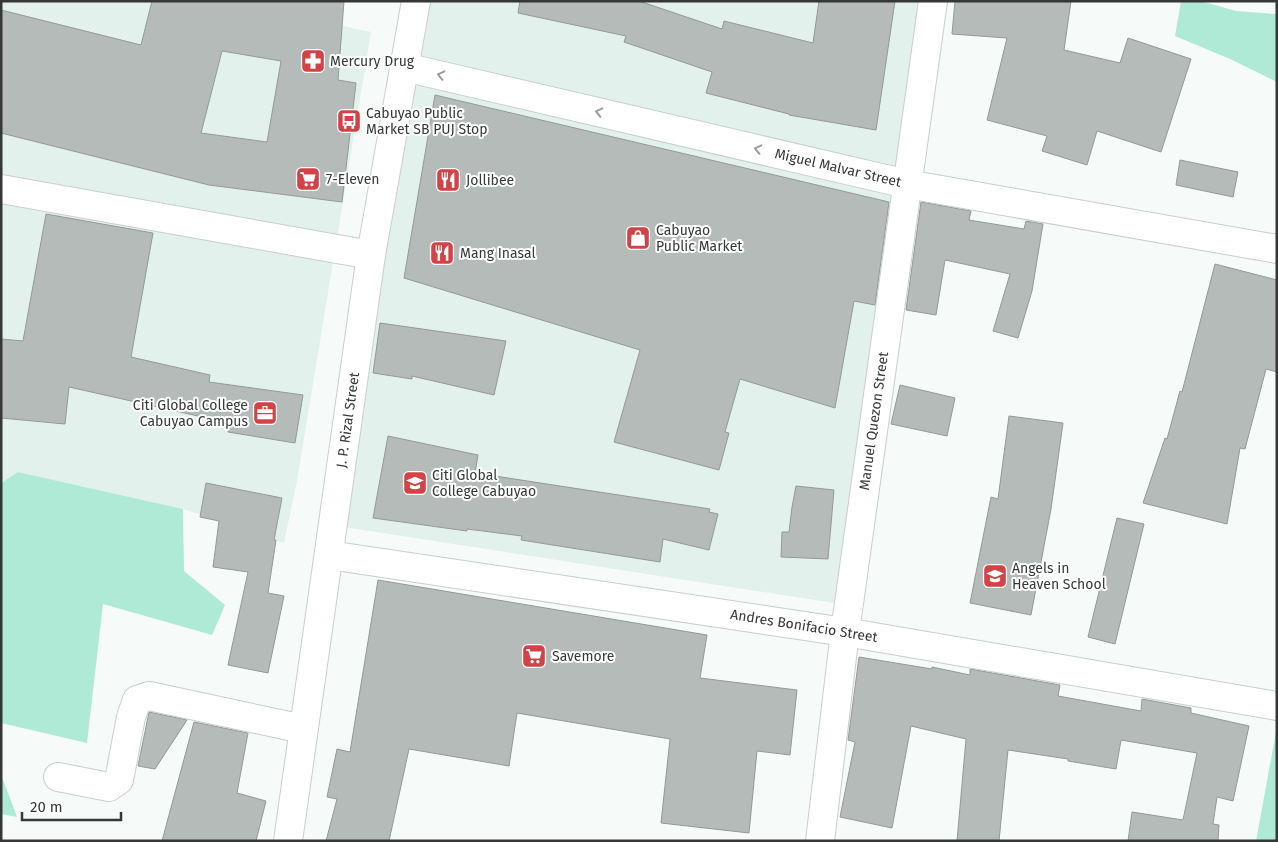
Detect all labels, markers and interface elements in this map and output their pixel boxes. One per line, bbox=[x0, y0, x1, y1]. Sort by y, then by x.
pharmacy icon: Mercury Drug bbox=[300, 48, 326, 74]
place label: Mercury Drug bbox=[330, 53, 415, 70]
one-way arrow bbox=[437, 70, 446, 81]
place label: Cabuyao Public Market SB PUJ Stop bbox=[366, 105, 488, 138]
one-way arrow bbox=[595, 107, 604, 118]
bus stop icon: Cabuyao Public Market SB PUJ Stop bbox=[336, 108, 362, 134]
one-way arrow bbox=[753, 144, 762, 155]
street label: Miguel Malvar Street bbox=[773, 145, 904, 191]
supermarket icon: 7-Eleven bbox=[295, 166, 321, 192]
restaurant icon: Jollibee bbox=[435, 167, 461, 193]
place label: 7-Eleven bbox=[326, 171, 380, 188]
place label: Jollibee bbox=[466, 172, 514, 189]
place label: Cabuyao Public Market bbox=[656, 222, 743, 255]
shop icon: Cabuyao Public Market bbox=[625, 225, 651, 251]
restaurant icon: Mang Inasal bbox=[429, 240, 455, 266]
place label: Mang Inasal bbox=[460, 245, 536, 262]
street label: Manuel Quezon Street bbox=[856, 350, 892, 491]
street label: J. P. Rizal Street bbox=[333, 370, 363, 469]
place label: Citi Global College Cabuyao Campus bbox=[133, 397, 248, 430]
office icon: Citi Global College Cabuyao Campus bbox=[252, 400, 278, 426]
place label: Citi Global College Cabuyao bbox=[432, 467, 536, 500]
school or university icon: Citi Global College Cabuyao bbox=[402, 470, 428, 496]
place label: Angels in Heaven School bbox=[1012, 560, 1106, 593]
school or university icon: Angels in Heaven School bbox=[982, 563, 1008, 589]
street label: Andres Bonifacio Street bbox=[729, 606, 880, 646]
supermarket icon: Savemore bbox=[521, 643, 547, 669]
place label: Savemore bbox=[552, 648, 614, 665]
scale bar bbox=[22, 790, 121, 822]
text: 20 m bbox=[30, 798, 63, 816]

